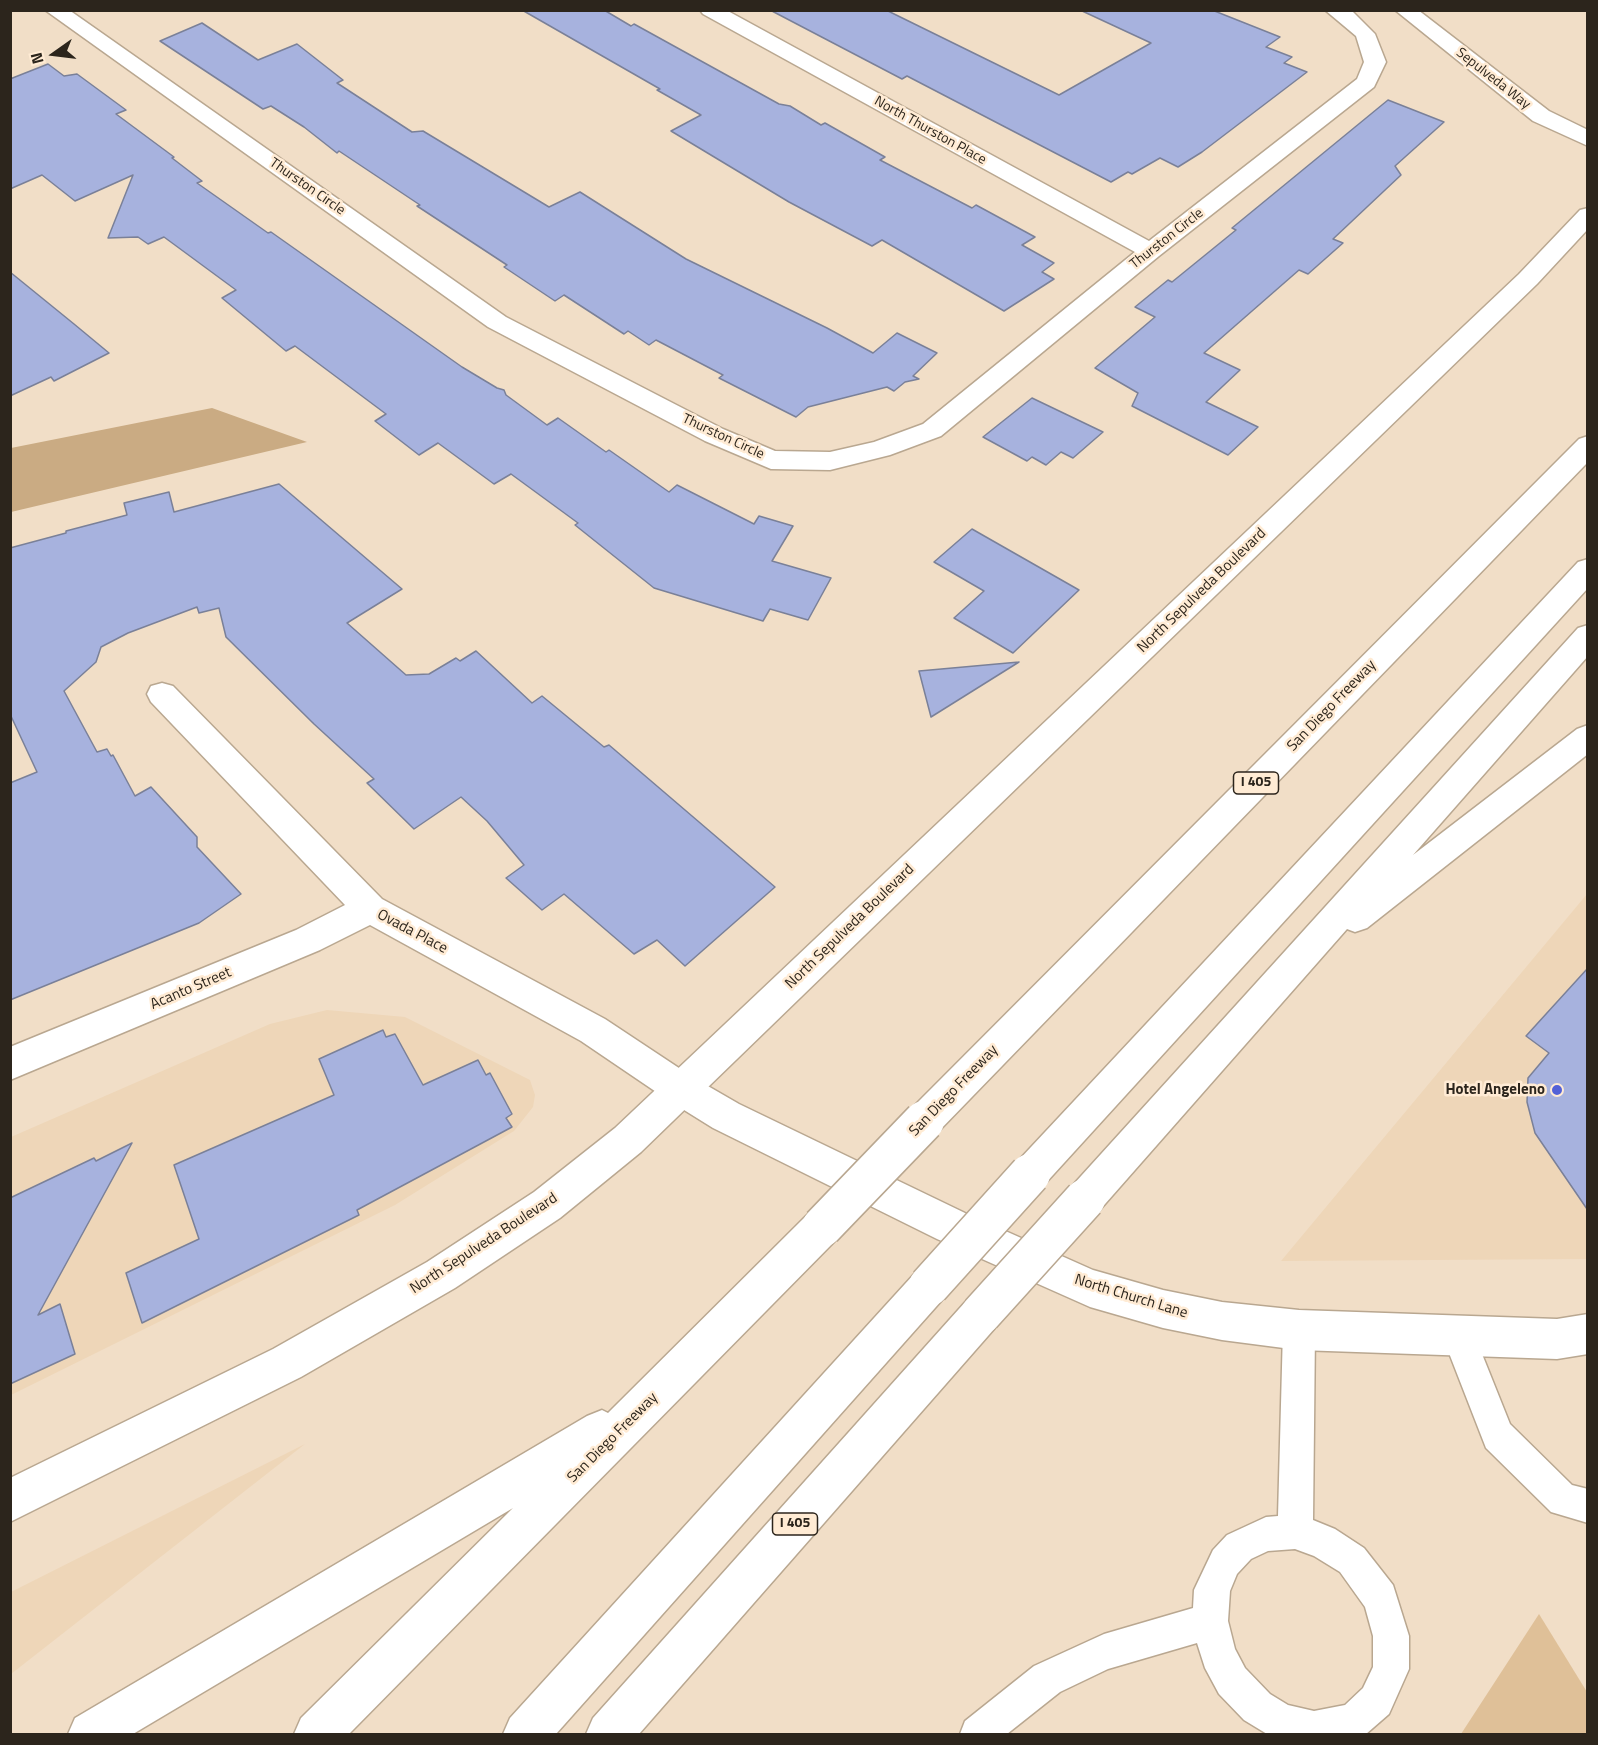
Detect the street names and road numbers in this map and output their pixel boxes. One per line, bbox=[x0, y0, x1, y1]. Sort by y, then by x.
street label: Sepulveda Way bbox=[1452, 45, 1534, 113]
street label: North Thurston Place bbox=[871, 93, 989, 169]
street label: Thurston Circle bbox=[266, 155, 348, 219]
street label: Thurston Circle bbox=[1127, 205, 1207, 273]
street label: Thurston Circle bbox=[679, 411, 767, 463]
street label: North Sepulveda Boulevard bbox=[1134, 525, 1270, 657]
street label: San Diego Freeway bbox=[1284, 657, 1380, 755]
road number: I 405 bbox=[1234, 772, 1278, 794]
street label: North Sepulveda Boulevard bbox=[782, 861, 918, 993]
street label: Ovada Place bbox=[374, 906, 450, 958]
street label: Acanto Street bbox=[148, 964, 234, 1014]
street label: San Diego Freeway bbox=[906, 1042, 1002, 1140]
street label: North Sepulveda Boulevard bbox=[407, 1190, 561, 1298]
street label: North Church Lane bbox=[1072, 1271, 1190, 1323]
street label: San Diego Freeway bbox=[564, 1389, 662, 1487]
road number: I 405 bbox=[772, 1513, 818, 1535]

